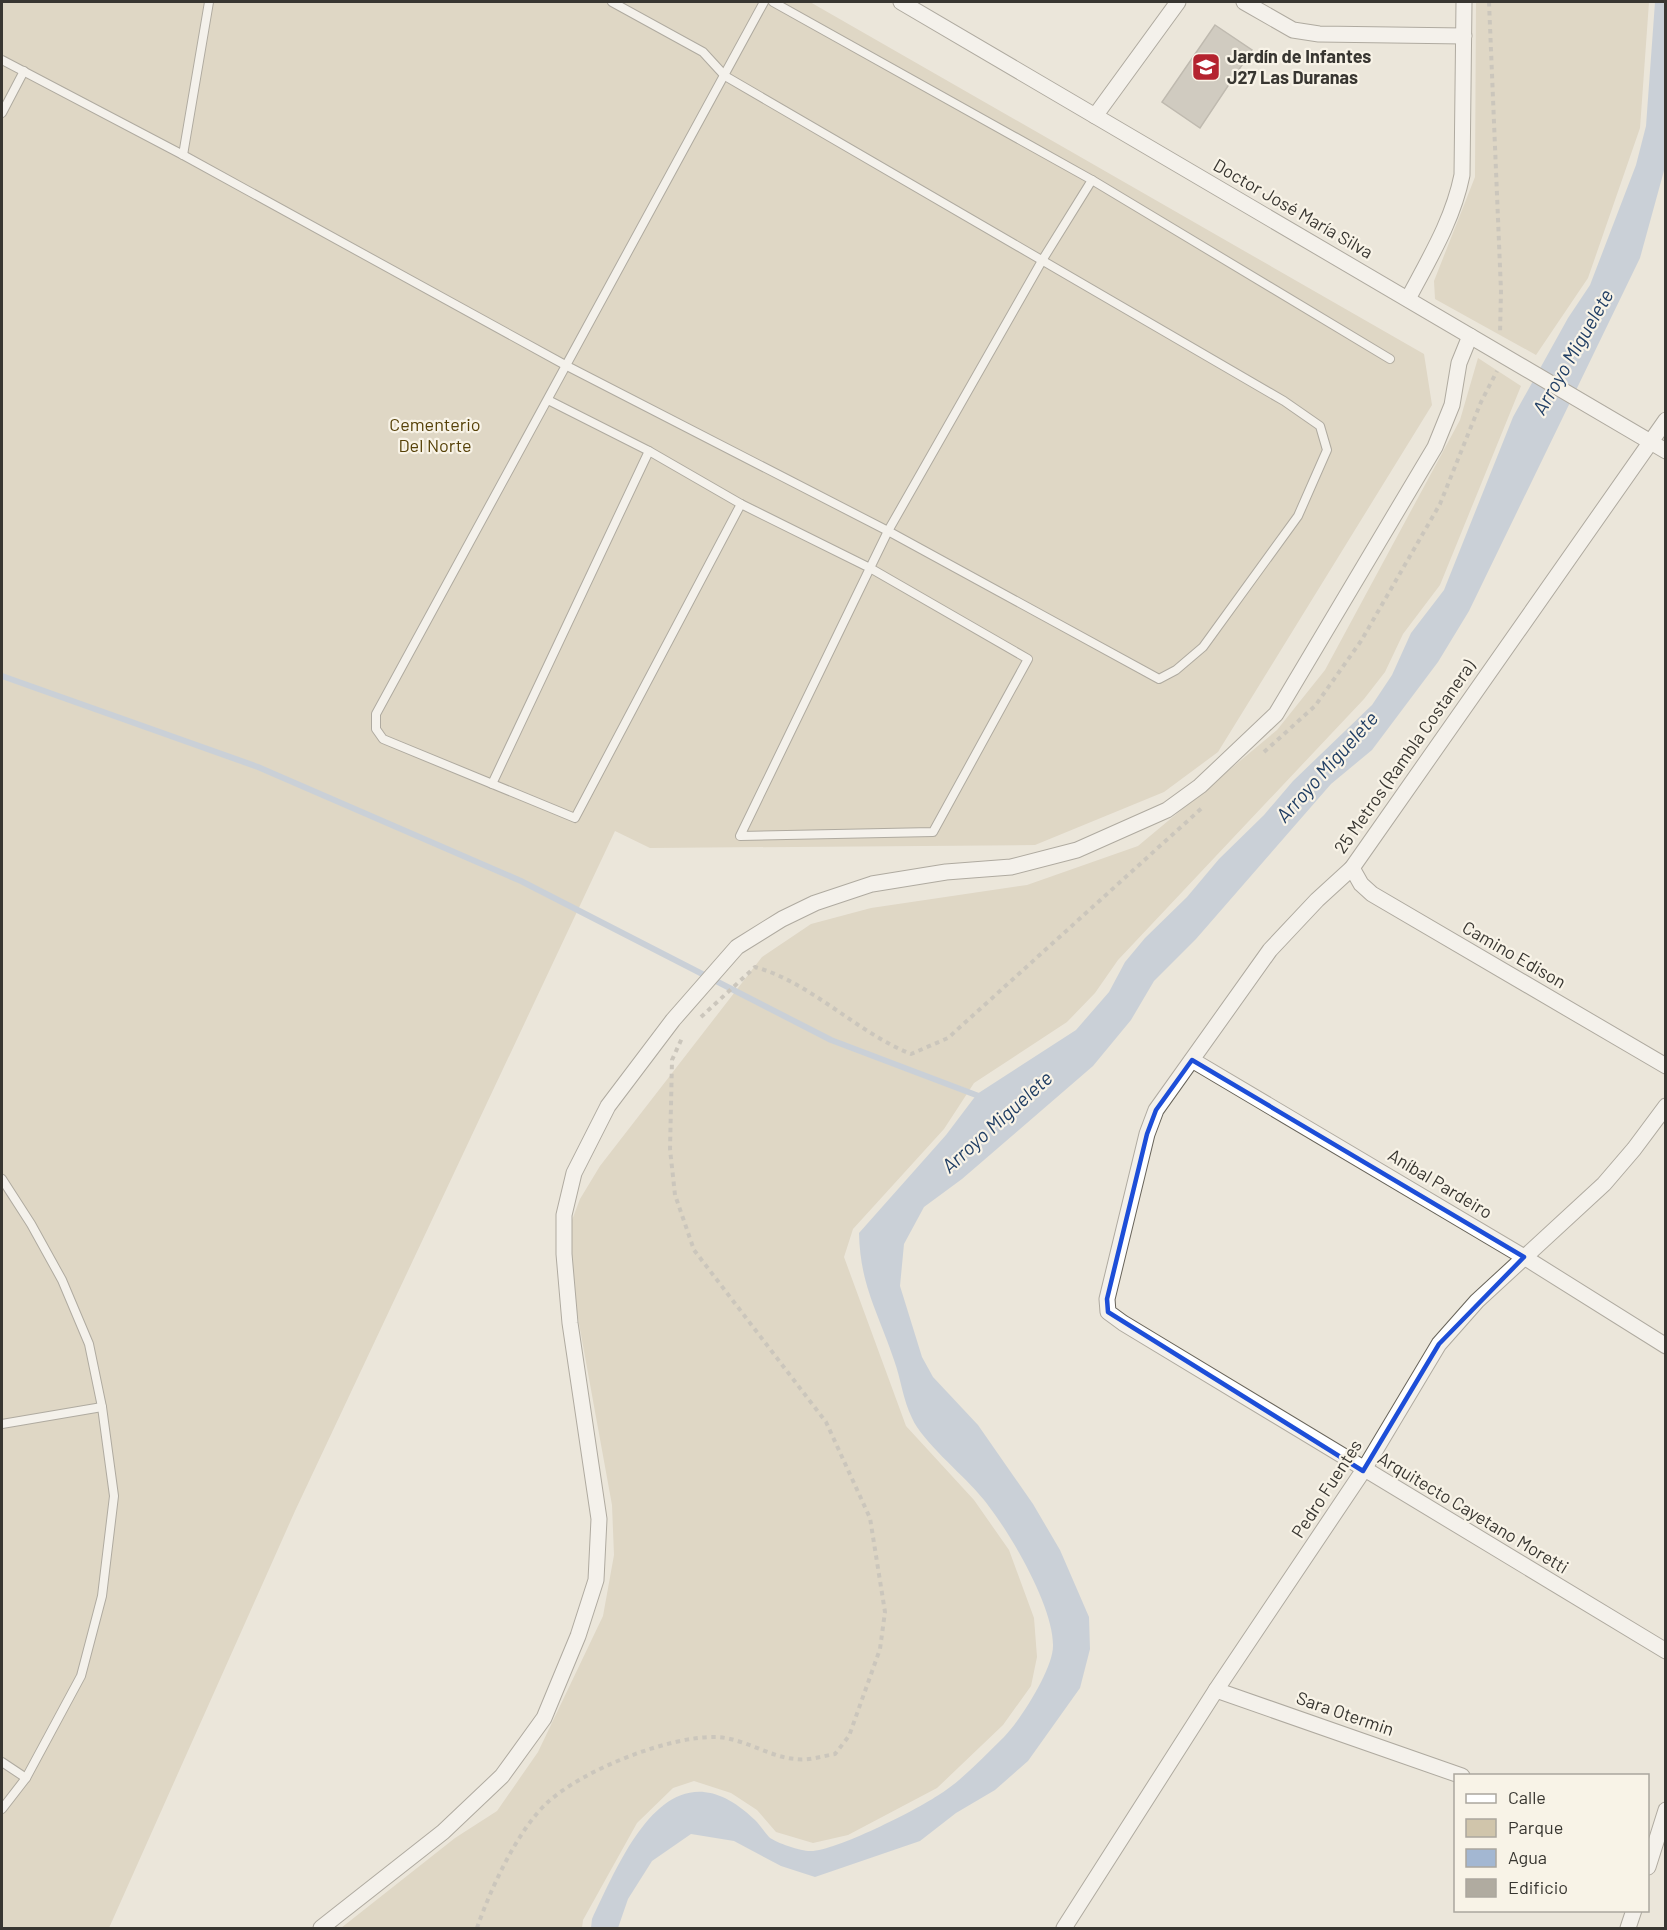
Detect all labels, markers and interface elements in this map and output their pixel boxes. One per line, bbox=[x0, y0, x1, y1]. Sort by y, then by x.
place label: Jardín de Infantes J27 Las Duranas bbox=[1227, 45, 1371, 88]
school or university icon: Jardín de Infantes J27 Las Duranas bbox=[1190, 51, 1222, 83]
street label: Doctor José María Silva bbox=[1210, 153, 1377, 263]
water label: Arroyo Miguelete bbox=[1527, 285, 1618, 418]
park label: Cementerio Del Norte bbox=[389, 413, 481, 456]
street label: 25 Metros (Rambla Costanera) bbox=[1329, 655, 1480, 857]
water label: Arroyo Miguelete bbox=[1270, 706, 1382, 827]
street label: Camino Edison bbox=[1459, 916, 1570, 993]
water label: Arroyo Miguelete bbox=[936, 1065, 1057, 1177]
street label: Aníbal Pardeiro bbox=[1384, 1143, 1497, 1223]
street label: Pedro Fuentes bbox=[1286, 1435, 1366, 1542]
street label: Arquitecto Cayetano Moretti bbox=[1374, 1446, 1573, 1578]
street label: Sara Otermin bbox=[1294, 1686, 1397, 1740]
legend bbox=[1454, 1774, 1649, 1912]
text: Calle bbox=[1508, 1786, 1546, 1808]
text: Parque bbox=[1508, 1816, 1563, 1838]
text: Agua bbox=[1508, 1846, 1547, 1868]
text: Edificio bbox=[1508, 1876, 1568, 1898]

